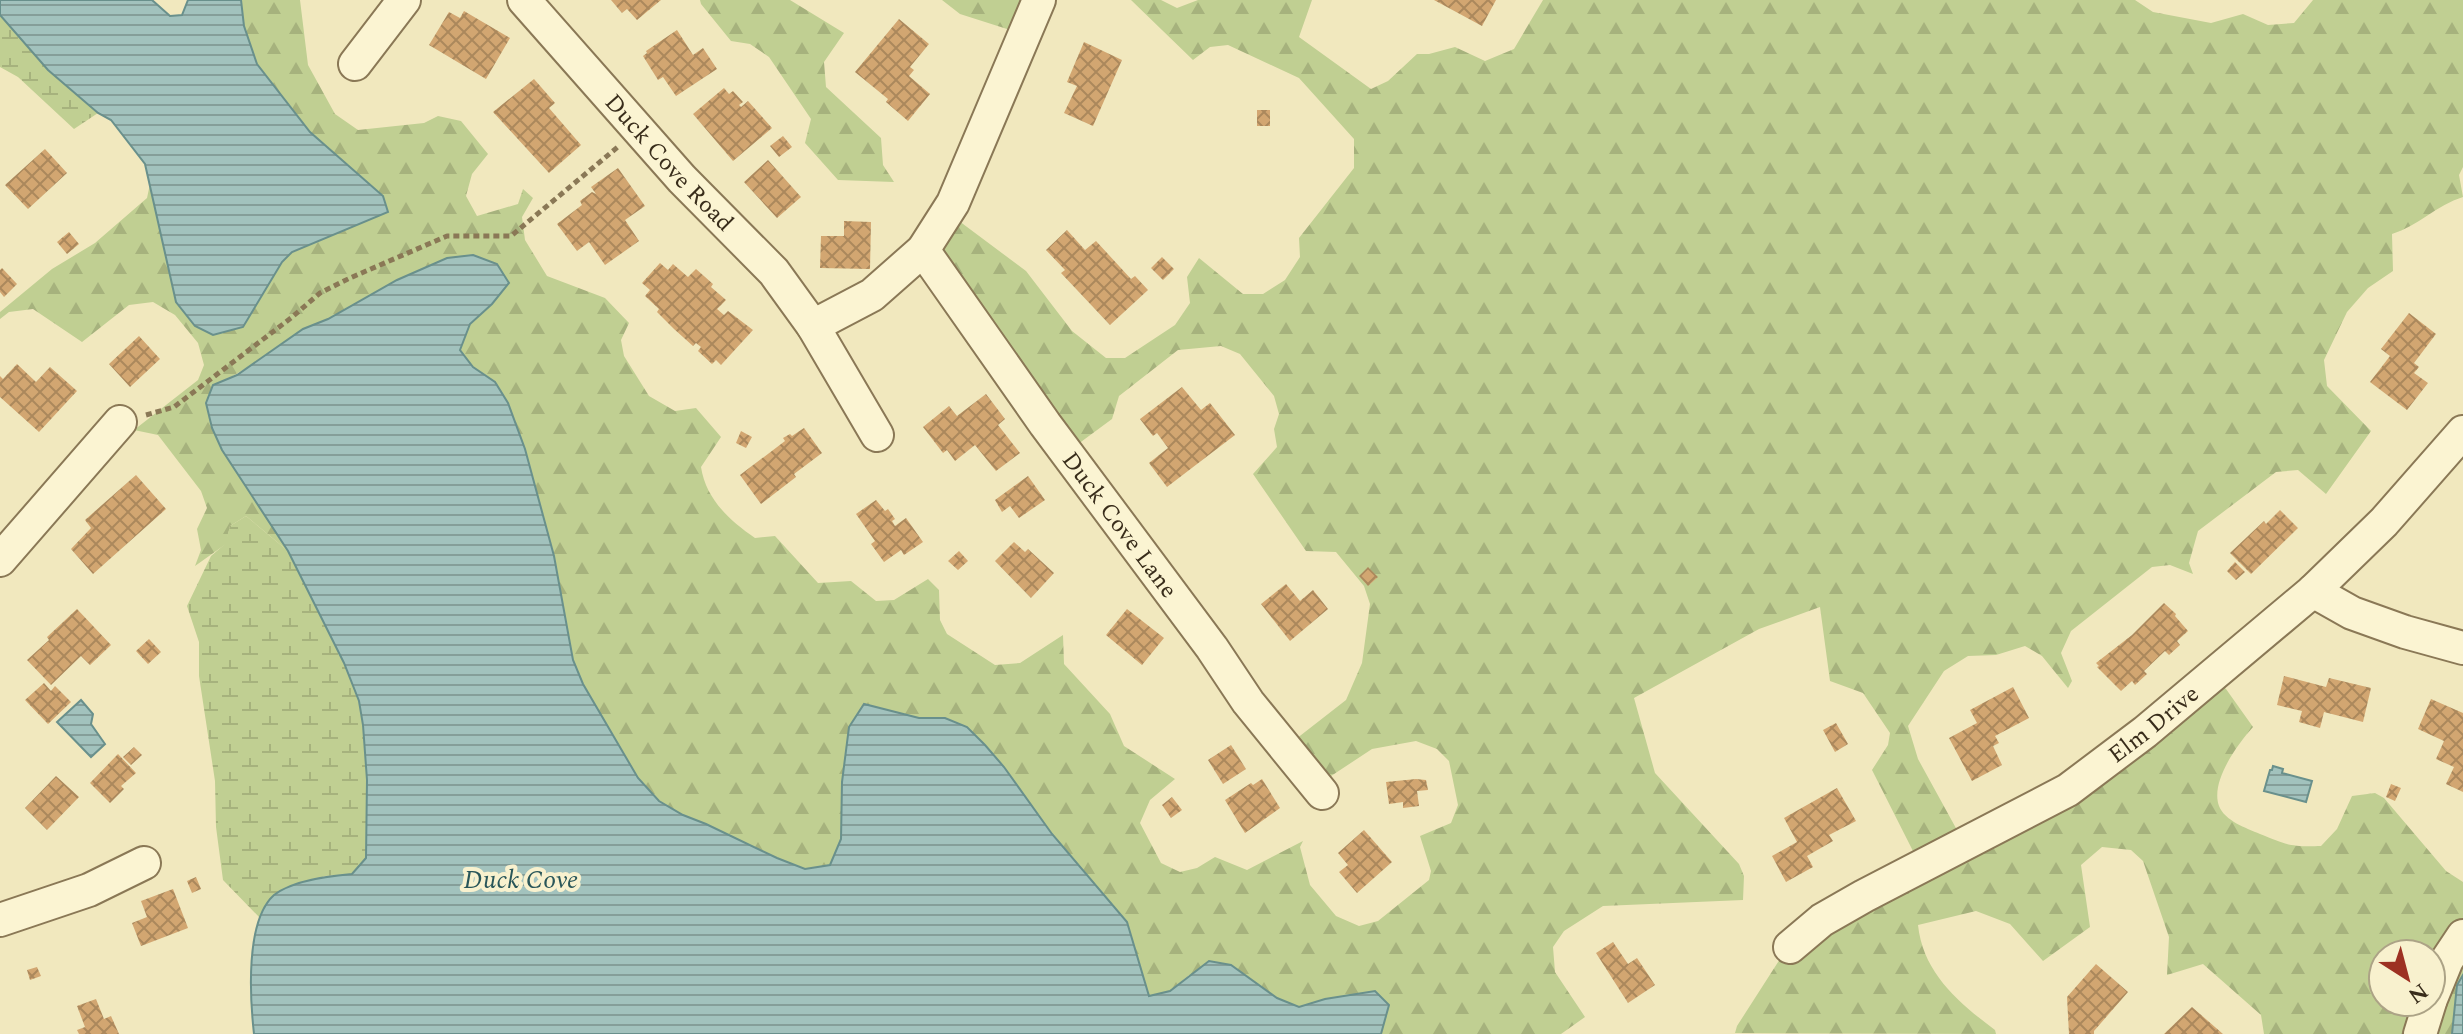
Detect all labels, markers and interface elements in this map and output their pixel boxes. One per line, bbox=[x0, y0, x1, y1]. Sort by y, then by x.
street label: Duck Cove Road bbox=[596, 86, 742, 240]
street label: Duck Cove Lane bbox=[1052, 444, 1186, 606]
street label: Elm Drive bbox=[2101, 677, 2207, 773]
water label: Duck Cove bbox=[464, 860, 578, 900]
north arrow bbox=[2367, 938, 2447, 1018]
text: N bbox=[2401, 974, 2435, 1012]

